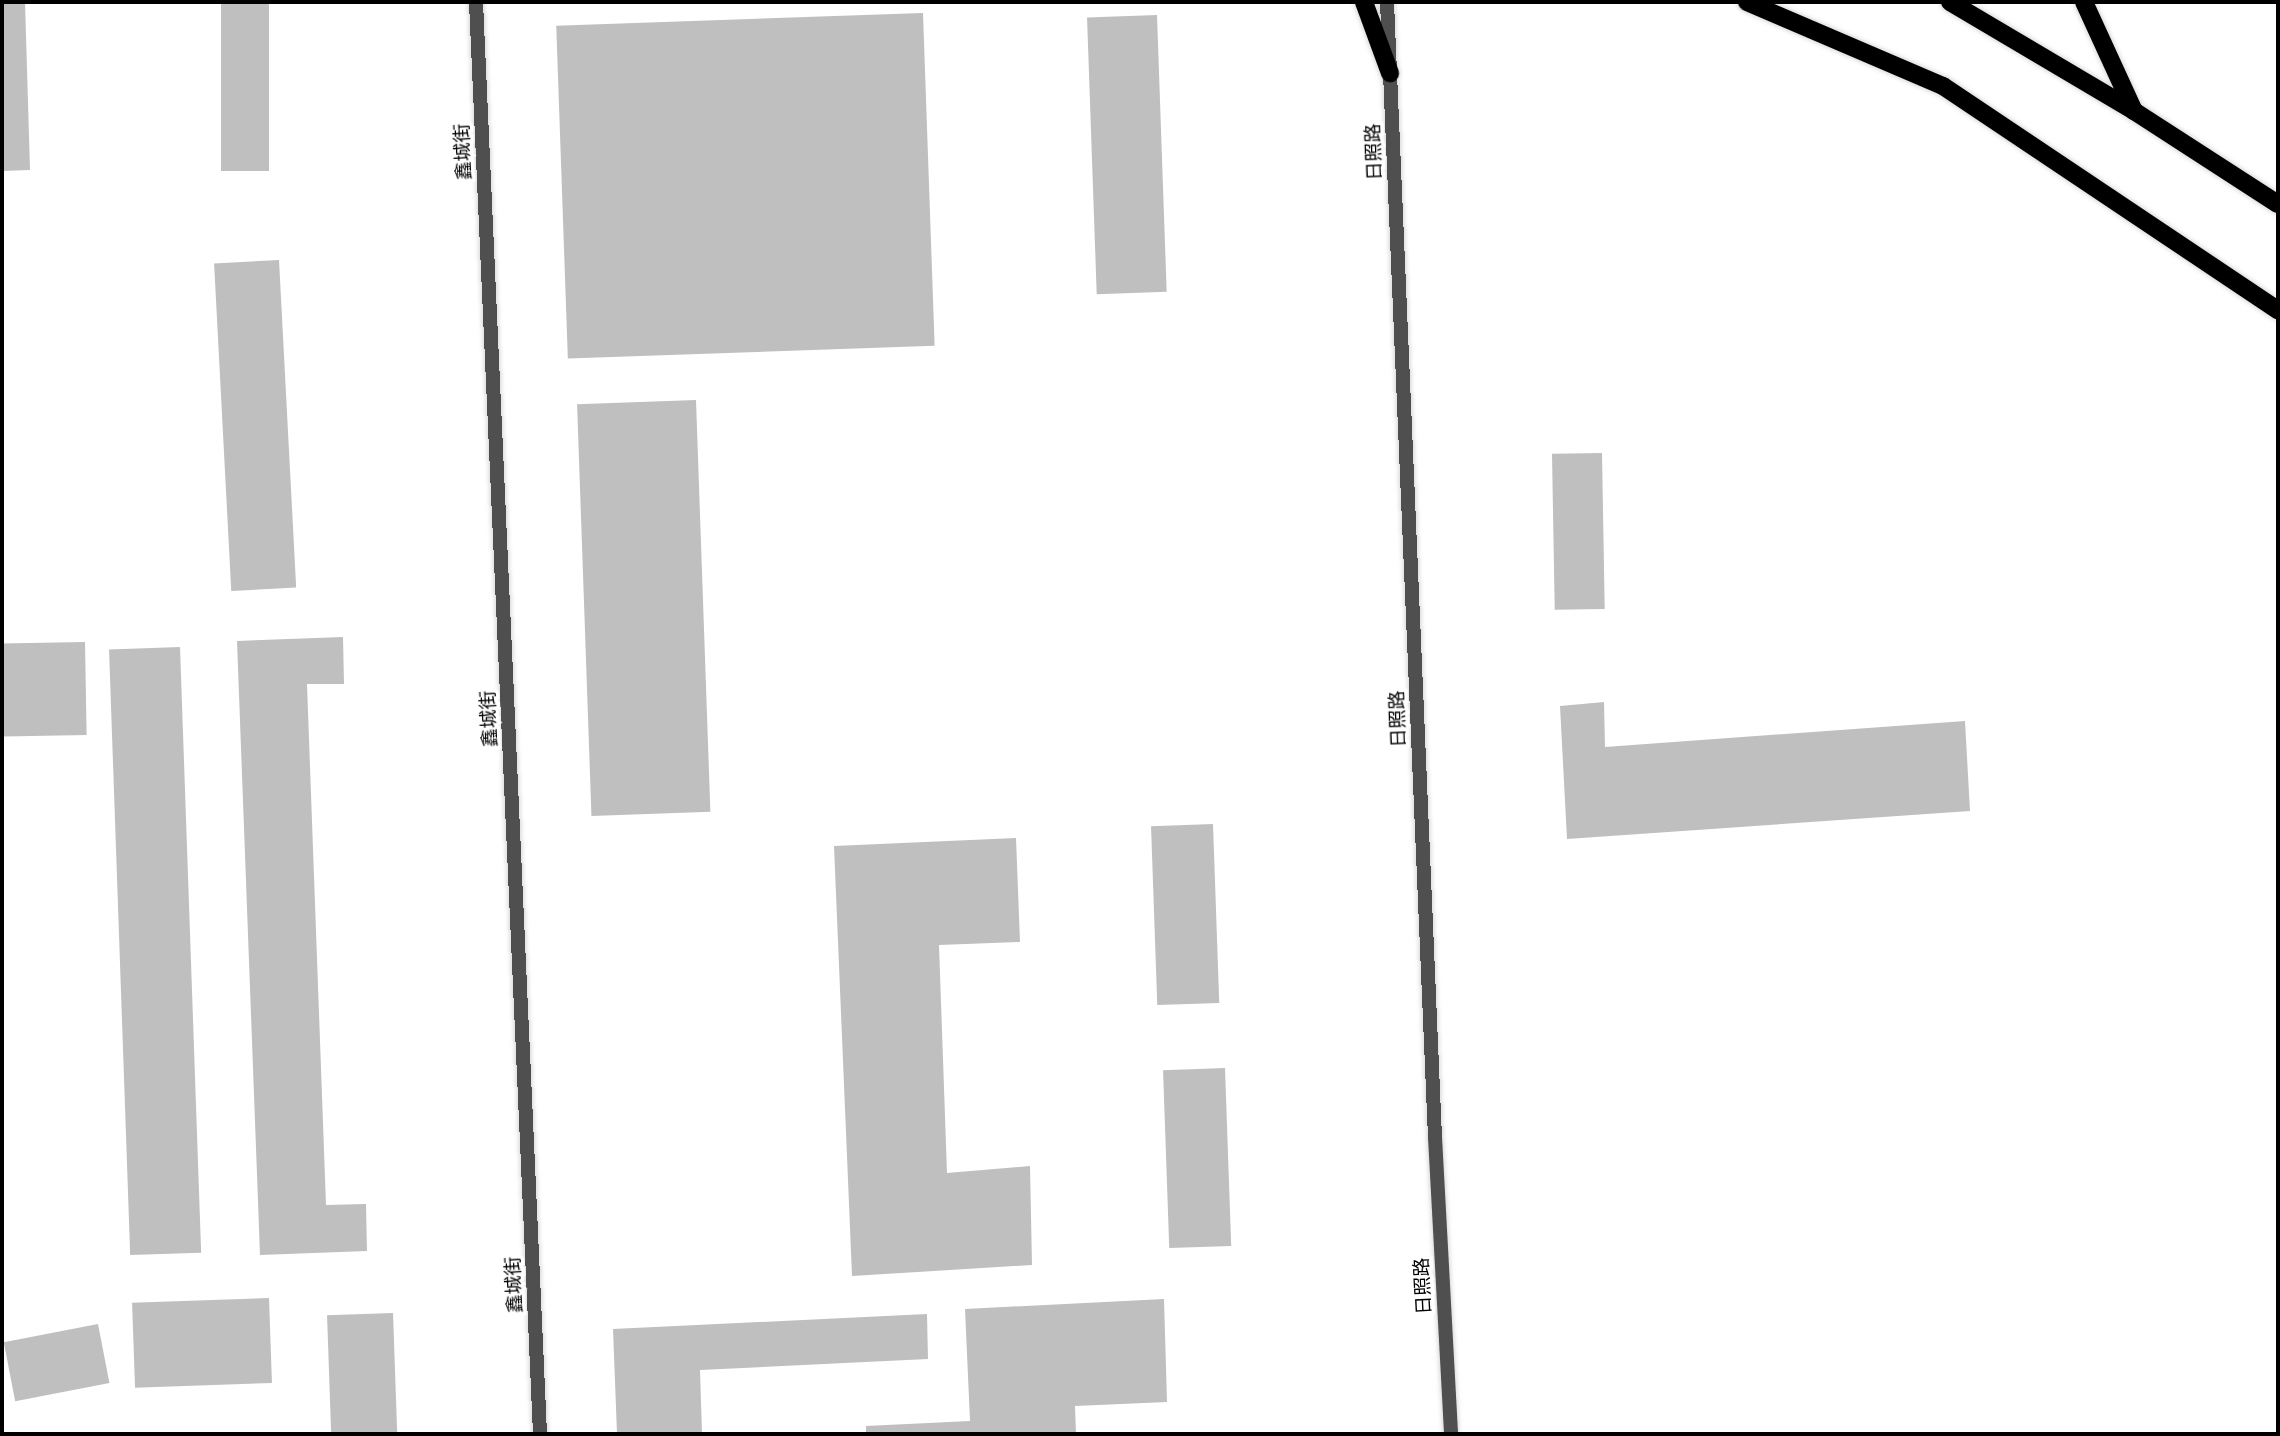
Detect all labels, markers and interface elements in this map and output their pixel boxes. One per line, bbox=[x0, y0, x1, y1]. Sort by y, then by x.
street label: 鑫城街 bbox=[450, 123, 476, 181]
street label: 日照路 bbox=[1362, 123, 1386, 181]
street label: 鑫城街 bbox=[476, 690, 502, 748]
street label: 日照路 bbox=[1386, 690, 1410, 748]
street label: 鑫城街 bbox=[501, 1256, 527, 1314]
street label: 日照路 bbox=[1410, 1257, 1436, 1315]

